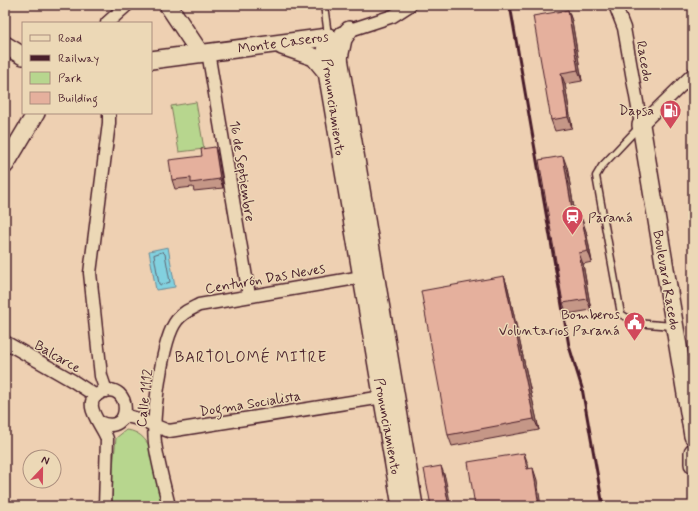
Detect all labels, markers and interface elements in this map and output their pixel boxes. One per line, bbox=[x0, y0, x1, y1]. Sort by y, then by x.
legend bbox=[22, 22, 152, 114]
street label: Monte Caseros bbox=[237, 28, 330, 58]
text: Road bbox=[58, 31, 82, 47]
street label: Racedo bbox=[632, 40, 656, 83]
text: Railway bbox=[58, 51, 100, 67]
street label: Pronunciamiento bbox=[317, 57, 349, 157]
text: Park bbox=[58, 71, 82, 87]
text: Building bbox=[58, 91, 98, 108]
fuel station icon: Dapsa bbox=[657, 97, 683, 130]
place label: Dapsa bbox=[619, 102, 654, 120]
street label: 16 de Septiembre bbox=[225, 119, 259, 223]
station icon: Paraná bbox=[559, 204, 585, 237]
place label: Paraná bbox=[588, 209, 633, 227]
street label: Boulevard Racedo bbox=[648, 229, 684, 332]
street label: Centurón Das Neves bbox=[204, 259, 327, 298]
place label: Bomberos Voluntarios Paraná bbox=[499, 306, 620, 340]
public building icon: Bomberos Voluntarios Paraná bbox=[622, 309, 648, 342]
street label: Balcarce bbox=[31, 336, 84, 378]
district label: BARTOLOMÉ MITRE bbox=[175, 347, 327, 368]
street label: Calle 1112 bbox=[132, 368, 158, 428]
street label: Pronunciamiento bbox=[370, 376, 404, 476]
street label: Dogma Socialista bbox=[198, 387, 302, 423]
north arrow bbox=[22, 449, 62, 489]
text: N bbox=[39, 453, 51, 469]

